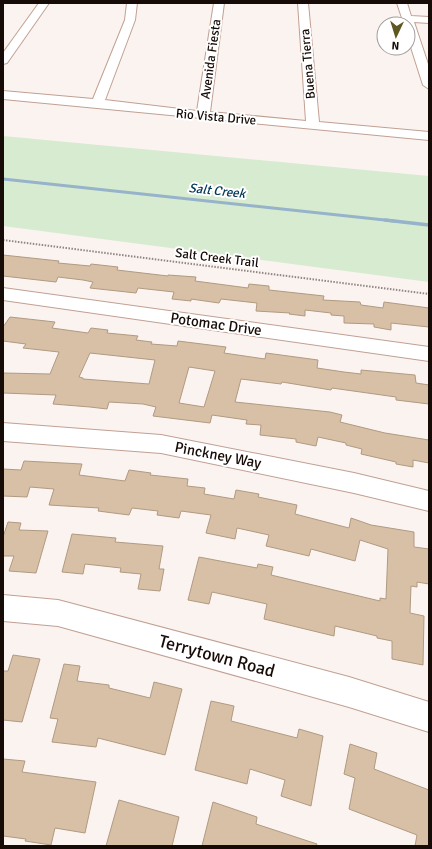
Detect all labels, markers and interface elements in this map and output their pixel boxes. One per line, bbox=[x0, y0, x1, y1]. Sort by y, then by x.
north arrow bbox=[376, 16, 416, 56]
street label: Avenida Fiesta bbox=[197, 18, 225, 100]
street label: Buena Tierra bbox=[297, 28, 319, 100]
text: N bbox=[391, 39, 400, 52]
street label: Rio Vista Drive bbox=[175, 106, 257, 128]
water label: Salt Creek bbox=[188, 180, 248, 202]
street label: Salt Creek Trail bbox=[174, 245, 260, 271]
street label: Potomac Drive bbox=[169, 309, 263, 339]
street label: Pinckney Way bbox=[173, 438, 263, 472]
street label: Terrytown Road bbox=[157, 630, 277, 682]

